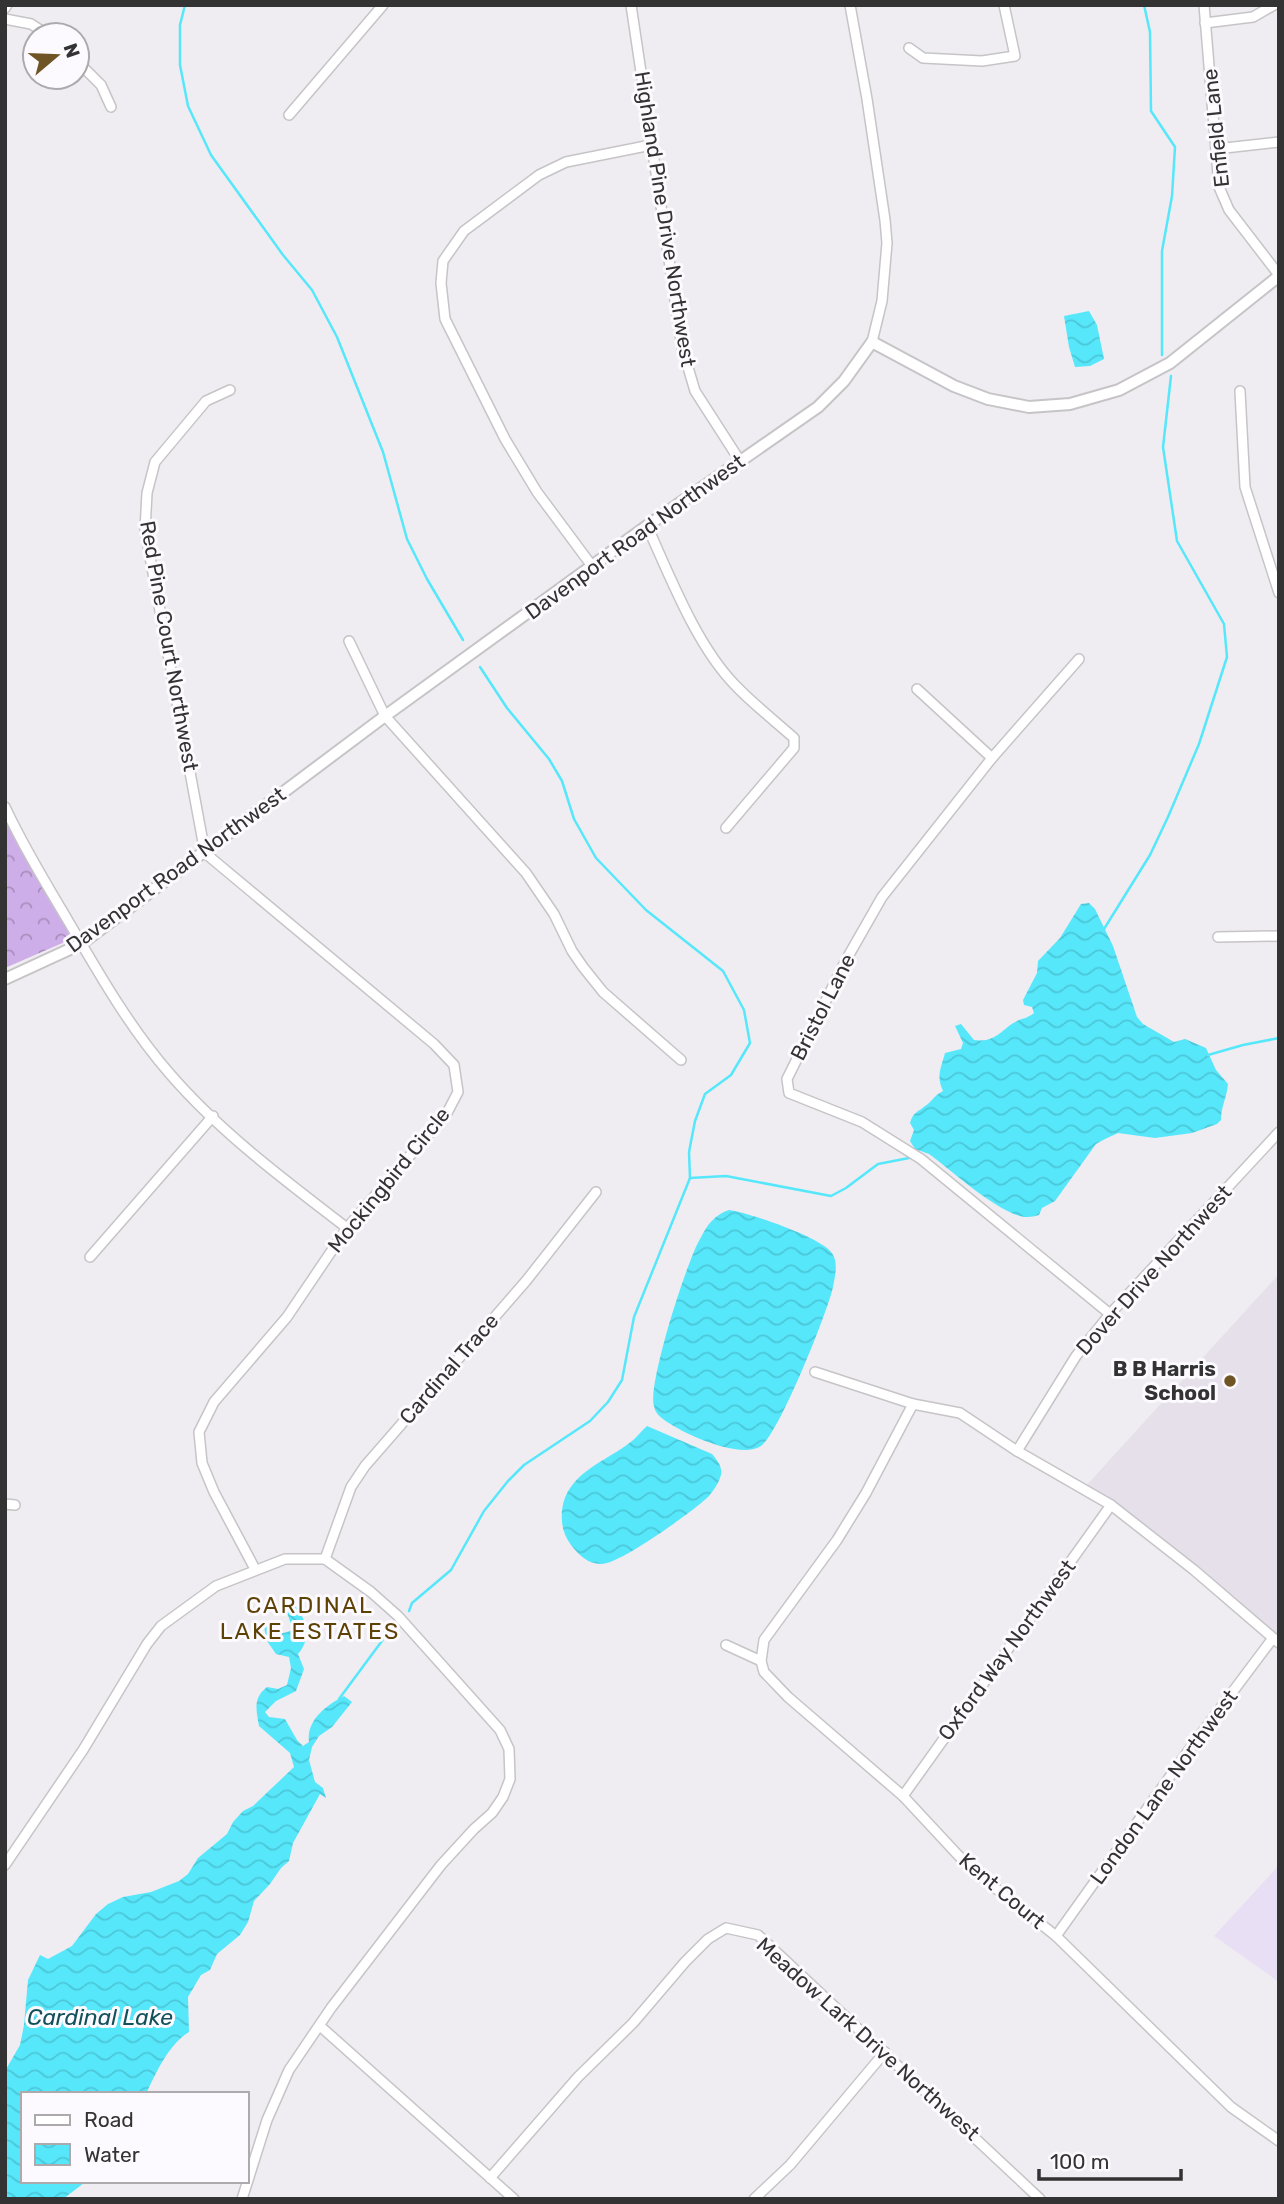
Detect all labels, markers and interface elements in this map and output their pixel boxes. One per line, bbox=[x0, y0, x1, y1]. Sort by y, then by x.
north arrow bbox=[21, 21, 91, 91]
text: N bbox=[59, 40, 85, 61]
street label: Enfield Lane bbox=[1197, 67, 1234, 189]
street label: Highland Pine Drive Northwest bbox=[630, 69, 701, 369]
street label: Davenport Road Northwest bbox=[520, 449, 749, 625]
street label: Red Pine Court Northwest bbox=[135, 519, 204, 773]
street label: Davenport Road Northwest bbox=[61, 782, 290, 958]
street label: Bristol Lane bbox=[785, 949, 860, 1064]
street label: Mockingbird Circle bbox=[322, 1102, 455, 1257]
street label: Dover Drive Northwest bbox=[1071, 1179, 1237, 1360]
street label: Cardinal Trace bbox=[394, 1308, 503, 1429]
place label: B B Harris School bbox=[1113, 1356, 1216, 1405]
marker: B B Harris School bbox=[1222, 1373, 1238, 1389]
street label: Oxford Way Northwest bbox=[933, 1555, 1081, 1745]
district label: CARDINAL LAKE ESTATES bbox=[220, 1591, 400, 1645]
street label: London Lane Northwest bbox=[1085, 1684, 1243, 1889]
street label: Kent Court bbox=[954, 1847, 1050, 1934]
street label: Meadow Lark Drive Northwest bbox=[752, 1932, 985, 2145]
water label: Cardinal Lake bbox=[27, 2003, 173, 2031]
legend bbox=[21, 2092, 248, 2183]
text: Road bbox=[84, 2107, 134, 2132]
scale bar bbox=[1039, 2138, 1181, 2182]
text: Water bbox=[84, 2142, 140, 2167]
text: 100 m bbox=[1050, 2149, 1109, 2174]

